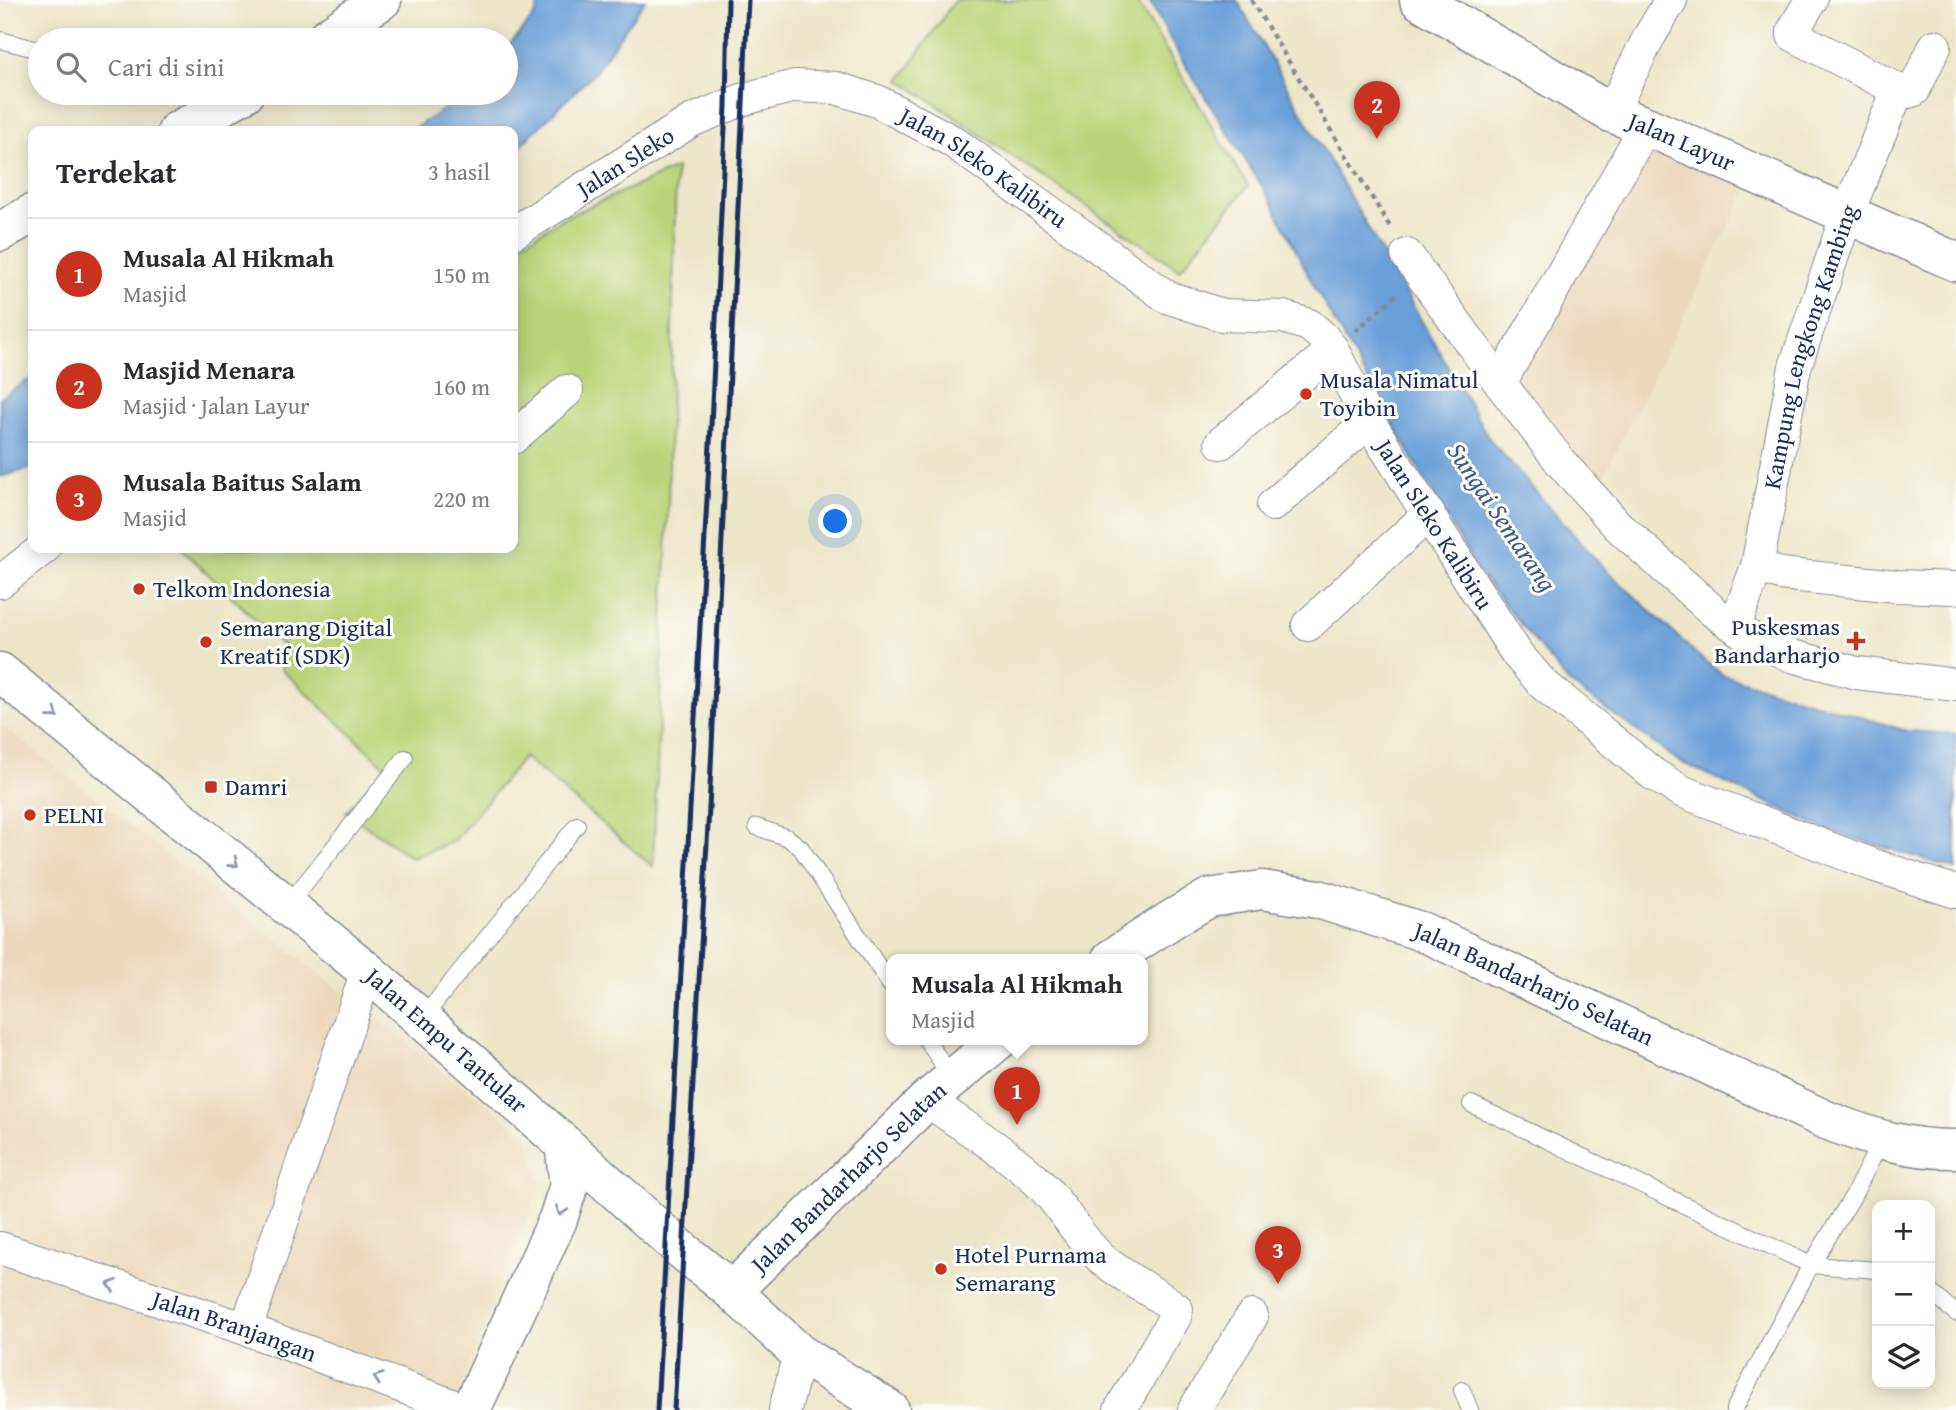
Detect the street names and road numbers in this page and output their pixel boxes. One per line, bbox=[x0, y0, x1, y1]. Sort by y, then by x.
street label: Jalan Sleko Kalibiru bbox=[891, 97, 1075, 236]
street label: Jalan Layur bbox=[1620, 102, 1741, 180]
street label: Jalan Sleko bbox=[567, 118, 681, 207]
street label: Kampung Lengkong Kambing bbox=[1754, 199, 1866, 492]
street label: Jalan Sleko Kalibiru bbox=[1366, 430, 1502, 616]
street label: Jalan Bandarharjo Selatan bbox=[1407, 911, 1660, 1055]
street label: Jalan Empu Tantular bbox=[356, 957, 536, 1121]
street label: Jalan Bandarharjo Selatan bbox=[740, 1073, 954, 1283]
street label: Jalan Branjangan bbox=[145, 1280, 322, 1371]

